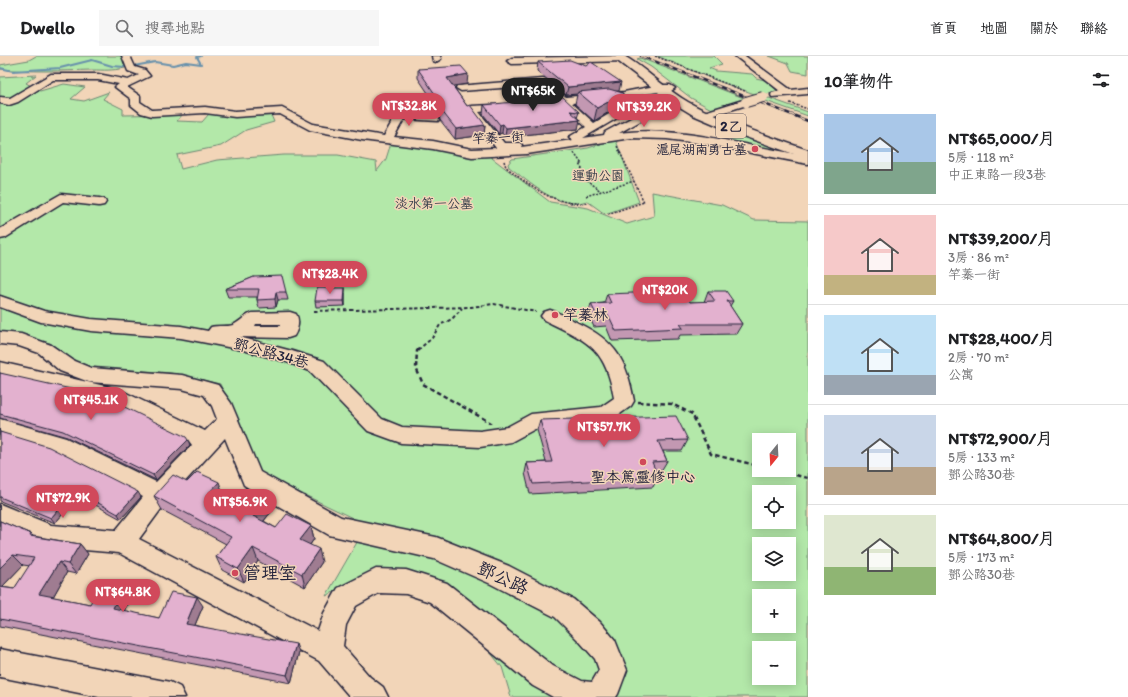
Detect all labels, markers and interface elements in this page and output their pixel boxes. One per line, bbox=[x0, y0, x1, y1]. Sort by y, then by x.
search box bbox=[99, 10, 379, 46]
text: Dwello bbox=[20, 16, 75, 39]
icon: search bbox=[113, 17, 135, 39]
text: 搜尋地點 bbox=[145, 19, 205, 37]
text: 首頁 bbox=[930, 20, 958, 37]
text: 地圖 bbox=[980, 20, 1008, 37]
text: 關於 bbox=[1030, 20, 1058, 37]
text: 聯絡 bbox=[1080, 20, 1108, 37]
icon: filters bbox=[1090, 69, 1112, 91]
text: 10筆物件 bbox=[824, 71, 893, 91]
pin: NT$65K bbox=[500, 78, 566, 112]
text: NT$65K bbox=[511, 83, 555, 98]
pin: NT$32.8K bbox=[368, 93, 450, 127]
pin: NT$39.2K bbox=[603, 94, 685, 128]
text: NT$32.8K bbox=[381, 98, 437, 113]
text: NT$39.2K bbox=[617, 99, 671, 114]
road number: 2乙 bbox=[716, 114, 746, 138]
text: NT$65,000/月 bbox=[948, 128, 1055, 148]
street label: 竿蓁一街 bbox=[472, 129, 524, 146]
icon: home bbox=[856, 130, 904, 178]
place label: 滬尾湖南勇古墓 bbox=[656, 142, 747, 157]
marker: 滬尾湖南勇古墓 bbox=[750, 144, 760, 154]
text: 5房 · 118 m² bbox=[948, 150, 1014, 165]
text: 中正東路一段3巷 bbox=[948, 167, 1046, 182]
park label: 運動公園 bbox=[572, 168, 624, 183]
park label: 淡水第一公墓 bbox=[395, 196, 473, 211]
text: NT$39,200/月 bbox=[948, 228, 1054, 248]
icon: home bbox=[856, 231, 904, 279]
text: 3房 · 86 m² bbox=[948, 250, 1009, 265]
pin: NT$28.4K bbox=[289, 261, 371, 295]
text: NT$28.4K bbox=[302, 266, 358, 281]
text: 竿蓁一街 bbox=[948, 267, 1000, 282]
pin: NT$20K bbox=[632, 277, 698, 311]
text: NT$20K bbox=[642, 282, 688, 297]
place label: 竿蓁林 bbox=[563, 306, 608, 324]
marker: 竿蓁林 bbox=[550, 310, 560, 320]
text: NT$28,400/月 bbox=[948, 328, 1055, 348]
icon: home bbox=[856, 331, 904, 379]
street label: 鄧公路34巷 bbox=[231, 334, 311, 372]
text: 2房 · 70 m² bbox=[948, 350, 1009, 365]
text: 公寓 bbox=[948, 367, 974, 382]
pin: NT$45.1K bbox=[50, 387, 132, 421]
text: NT$45.1K bbox=[64, 392, 118, 407]
pin: NT$57.7K bbox=[563, 414, 645, 448]
text: NT$57.7K bbox=[577, 419, 631, 434]
text: NT$72,900/月 bbox=[948, 428, 1053, 448]
icon: home bbox=[856, 431, 904, 479]
north arrow bbox=[752, 433, 796, 477]
map controls bbox=[752, 433, 796, 685]
text: 5房 · 133 m² bbox=[948, 450, 1015, 465]
marker: 聖本篤靈修中心 bbox=[638, 457, 648, 467]
text: 鄧公路30巷 bbox=[948, 467, 1015, 482]
place label: 聖本篤靈修中心 bbox=[590, 468, 696, 486]
pin: NT$72.9K bbox=[22, 485, 104, 519]
button: locate bbox=[752, 485, 796, 529]
pin: NT$56.9K bbox=[199, 489, 281, 523]
text: NT$72.9K bbox=[36, 490, 90, 505]
text: NT$56.9K bbox=[213, 494, 267, 509]
text: NT$64,800/月 bbox=[948, 528, 1055, 548]
icon: home bbox=[856, 531, 904, 579]
button: layers bbox=[752, 537, 796, 581]
text: 5房 · 173 m² bbox=[948, 550, 1014, 565]
street label: 鄧公路 bbox=[474, 557, 532, 599]
place label: 管理室 bbox=[243, 562, 297, 584]
text: 鄧公路30巷 bbox=[948, 567, 1015, 582]
marker: 管理室 bbox=[230, 568, 240, 578]
pin: NT$64.8K bbox=[82, 579, 164, 613]
text: NT$64.8K bbox=[95, 584, 151, 599]
button: + bbox=[752, 589, 796, 633]
button: − bbox=[752, 641, 796, 685]

